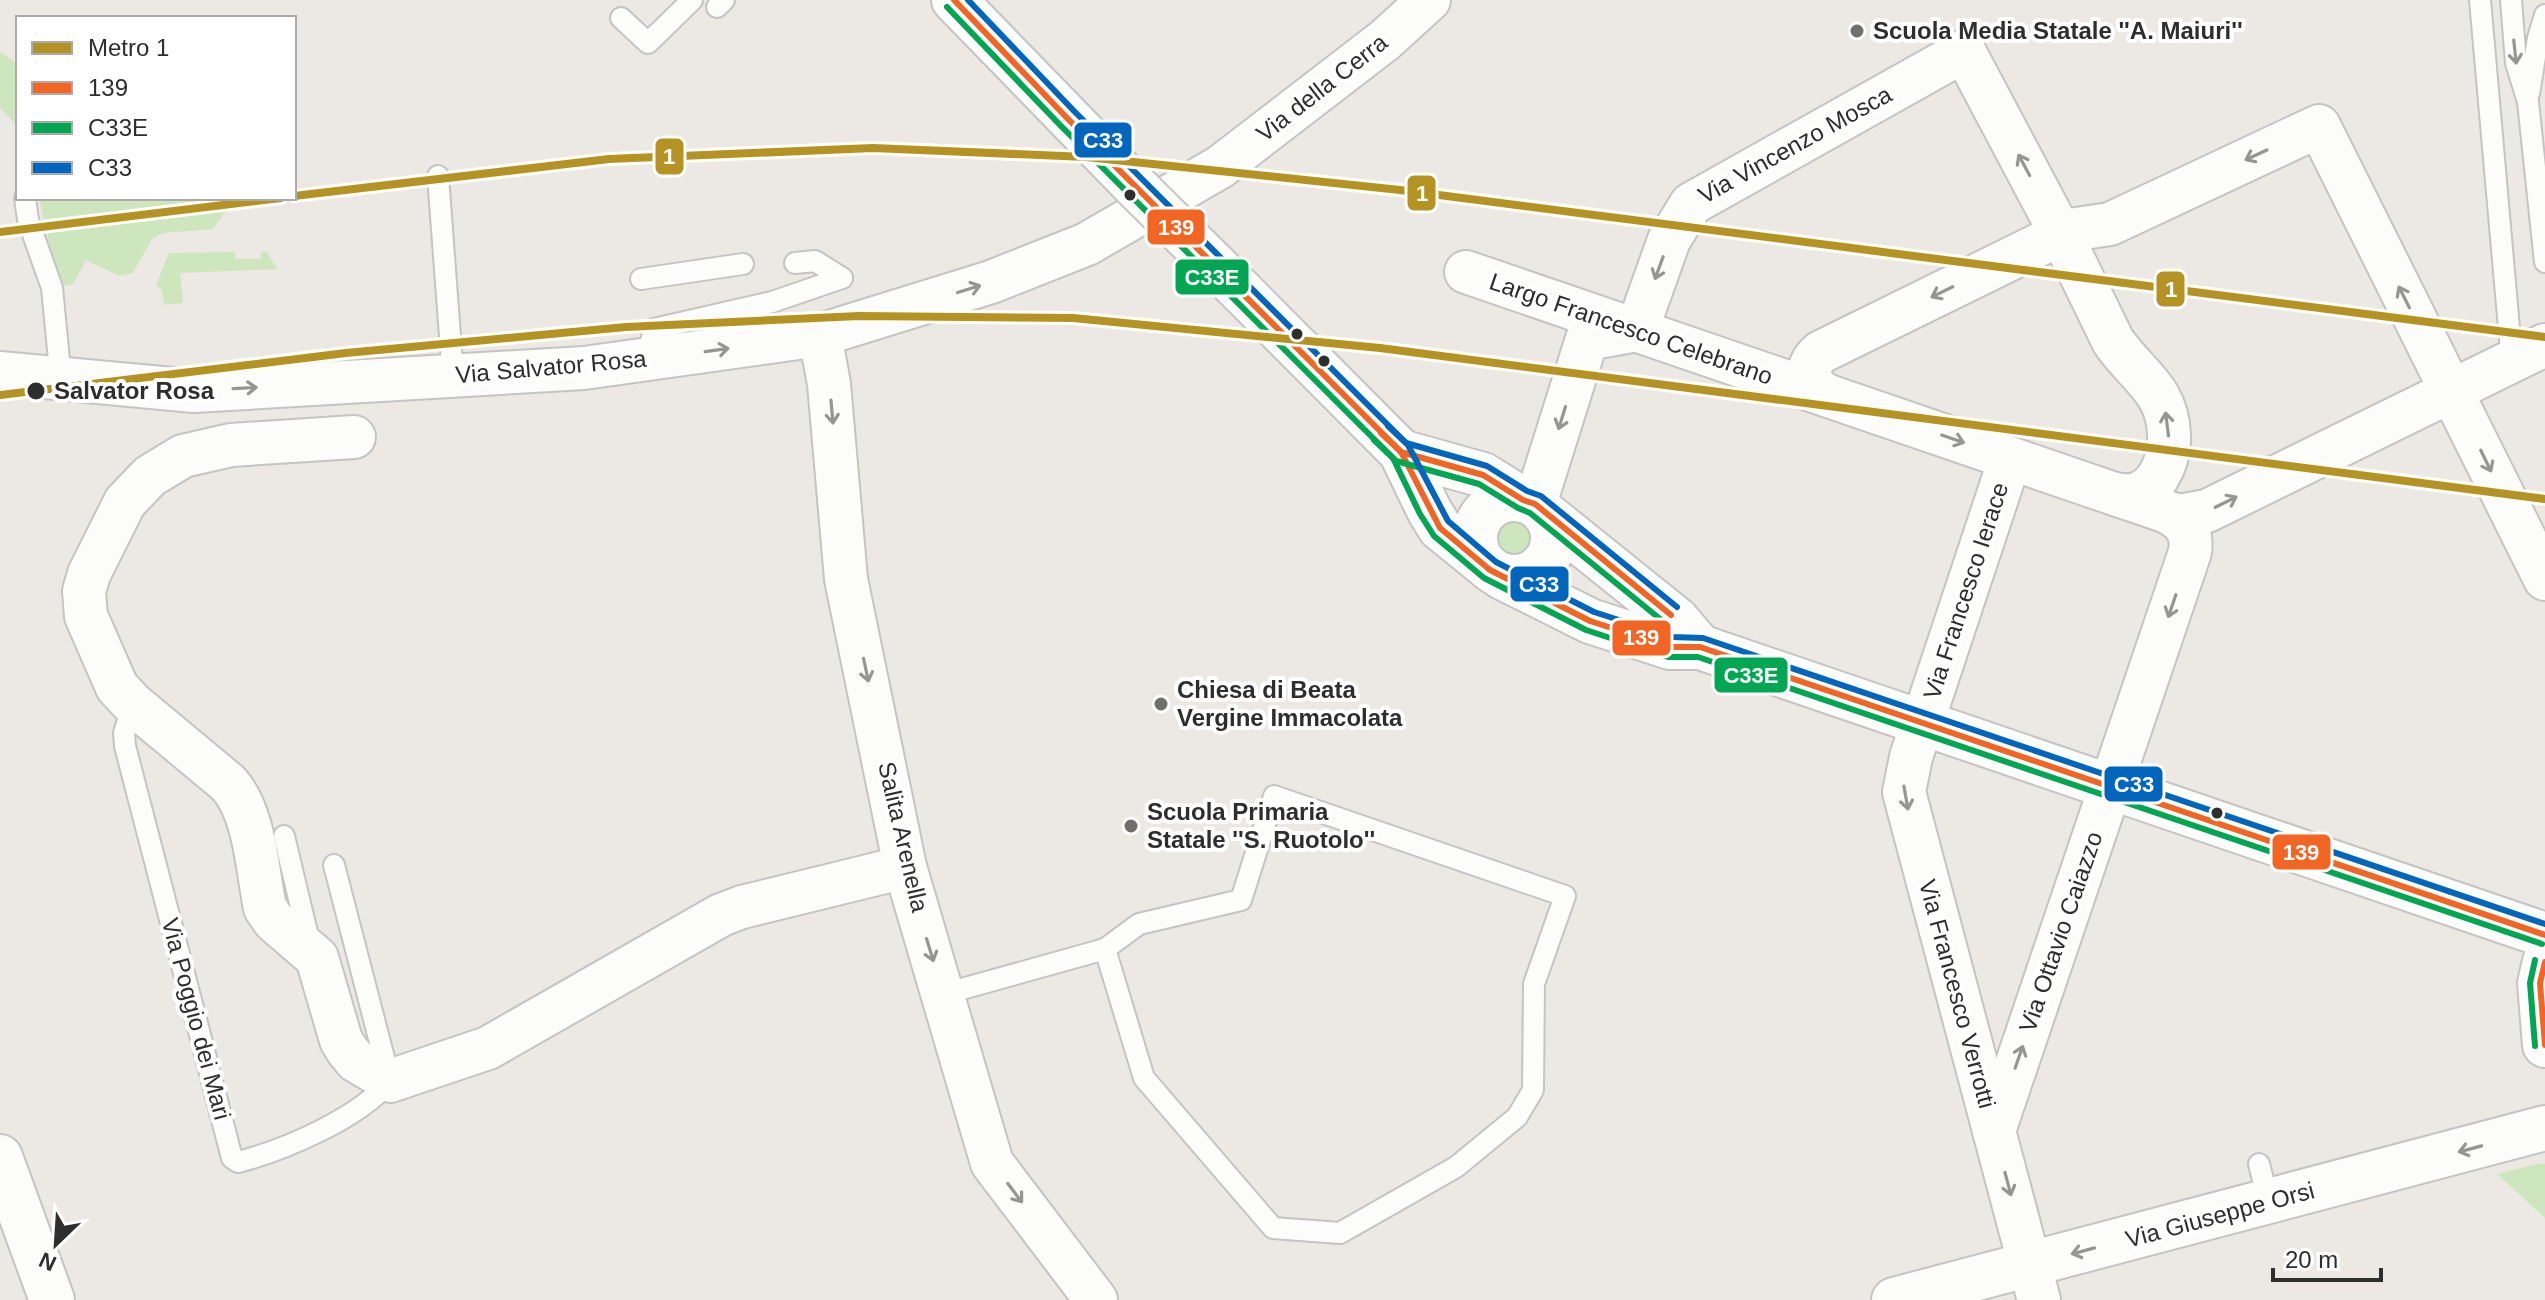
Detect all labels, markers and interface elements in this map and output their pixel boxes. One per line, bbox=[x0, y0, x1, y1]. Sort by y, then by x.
legend bbox=[16, 16, 296, 200]
place label: Scuola Media Statale ''A. Maiuri'' bbox=[1873, 17, 2243, 44]
marker: Scuola Media Statale ''A. Maiuri'' bbox=[1848, 22, 1866, 40]
street label: Via della Cerra bbox=[1251, 28, 1393, 147]
text: Metro 1 bbox=[88, 34, 169, 61]
one-way arrow bbox=[2508, 38, 2523, 64]
text: 139 bbox=[88, 74, 128, 101]
street label: Via Vincenzo Mosca bbox=[1694, 80, 1897, 209]
text: C33E bbox=[88, 114, 148, 141]
line badge: C33 bbox=[1073, 121, 1133, 159]
text: C33 bbox=[1083, 128, 1123, 153]
line badge: 1 bbox=[654, 137, 685, 176]
text: 1 bbox=[663, 144, 675, 169]
one-way arrow bbox=[2244, 148, 2268, 163]
text: C33 bbox=[88, 154, 132, 181]
one-way arrow bbox=[2016, 154, 2032, 178]
line badge: 1 bbox=[1406, 174, 1437, 212]
text: 1 bbox=[1416, 181, 1428, 206]
unlabelled marker bbox=[1122, 187, 1138, 203]
line badge: 139 bbox=[1146, 208, 1206, 246]
text: 139 bbox=[1158, 215, 1194, 240]
one-way arrow bbox=[1651, 255, 1665, 280]
line badge: C33E bbox=[1174, 258, 1250, 296]
text: C33E bbox=[1184, 265, 1240, 290]
street label: Largo Francesco Celebrano bbox=[1486, 267, 1776, 390]
line badge: 1 bbox=[2155, 270, 2186, 308]
text: 1 bbox=[2165, 277, 2177, 302]
one-way arrow bbox=[956, 280, 981, 295]
one-way arrow bbox=[1931, 285, 1955, 301]
one-way arrow bbox=[2396, 285, 2411, 309]
unlabelled marker bbox=[1289, 326, 1305, 342]
one-way arrow bbox=[704, 342, 729, 357]
street label: Via Salvator Rosa bbox=[454, 345, 648, 388]
unlabelled marker bbox=[1316, 353, 1332, 369]
place label: Salvator Rosa bbox=[54, 377, 215, 404]
marker: Salvator Rosa bbox=[25, 380, 47, 402]
one-way arrow bbox=[231, 381, 258, 396]
one-way arrow bbox=[824, 398, 839, 425]
one-way arrow bbox=[1553, 405, 1568, 430]
one-way arrow bbox=[2160, 411, 2175, 438]
one-way arrow bbox=[1940, 433, 1965, 447]
one-way arrow bbox=[2479, 449, 2494, 473]
street label: Via Francesco Ierace bbox=[1918, 479, 2013, 703]
one-way arrow bbox=[2213, 494, 2237, 509]
line badge: C33 bbox=[1509, 565, 1570, 603]
text: C33 bbox=[1519, 572, 1559, 597]
one-way arrow bbox=[2164, 593, 2179, 618]
line badge: 139 bbox=[1611, 619, 1672, 657]
text: 139 bbox=[1623, 625, 1659, 650]
one-way arrow bbox=[859, 656, 874, 682]
line badge: C33E bbox=[1713, 656, 1789, 694]
text: C33E bbox=[1723, 663, 1779, 688]
place label: Chiesa di Beata Vergine Immacolata bbox=[1177, 676, 1403, 731]
marker: Chiesa di Beata Vergine Immacolata bbox=[1152, 695, 1170, 713]
street label: Salita Arenella bbox=[873, 759, 934, 915]
line badge: C33 bbox=[2103, 765, 2164, 803]
text: C33 bbox=[2114, 772, 2154, 797]
one-way arrow bbox=[1900, 784, 1915, 810]
place label: Scuola Primaria Statale ''S. Ruotolo'' bbox=[1147, 798, 1375, 853]
unlabelled marker bbox=[2209, 805, 2225, 821]
marker: Scuola Primaria Statale ''S. Ruotolo'' bbox=[1122, 817, 1140, 835]
street label: Via Ottavio Caiazzo bbox=[2014, 828, 2108, 1036]
line badge: 139 bbox=[2271, 833, 2332, 871]
text: 139 bbox=[2283, 840, 2319, 865]
street label: Via Francesco Verrotti bbox=[1914, 877, 2001, 1111]
street label: Via Poggio dei Mari bbox=[157, 915, 236, 1123]
one-way arrow bbox=[924, 937, 939, 962]
one-way arrow bbox=[2012, 1045, 2027, 1070]
one-way arrow bbox=[2457, 1142, 2483, 1157]
one-way arrow bbox=[2001, 1171, 2016, 1197]
street label: Via Giuseppe Orsi bbox=[2123, 1176, 2317, 1253]
one-way arrow bbox=[1007, 1182, 1024, 1203]
north arrow bbox=[16, 1204, 96, 1284]
scale bar bbox=[2273, 1232, 2381, 1282]
one-way arrow bbox=[2071, 1245, 2097, 1260]
text: 20 m bbox=[2285, 1246, 2338, 1273]
text: N bbox=[35, 1247, 60, 1276]

